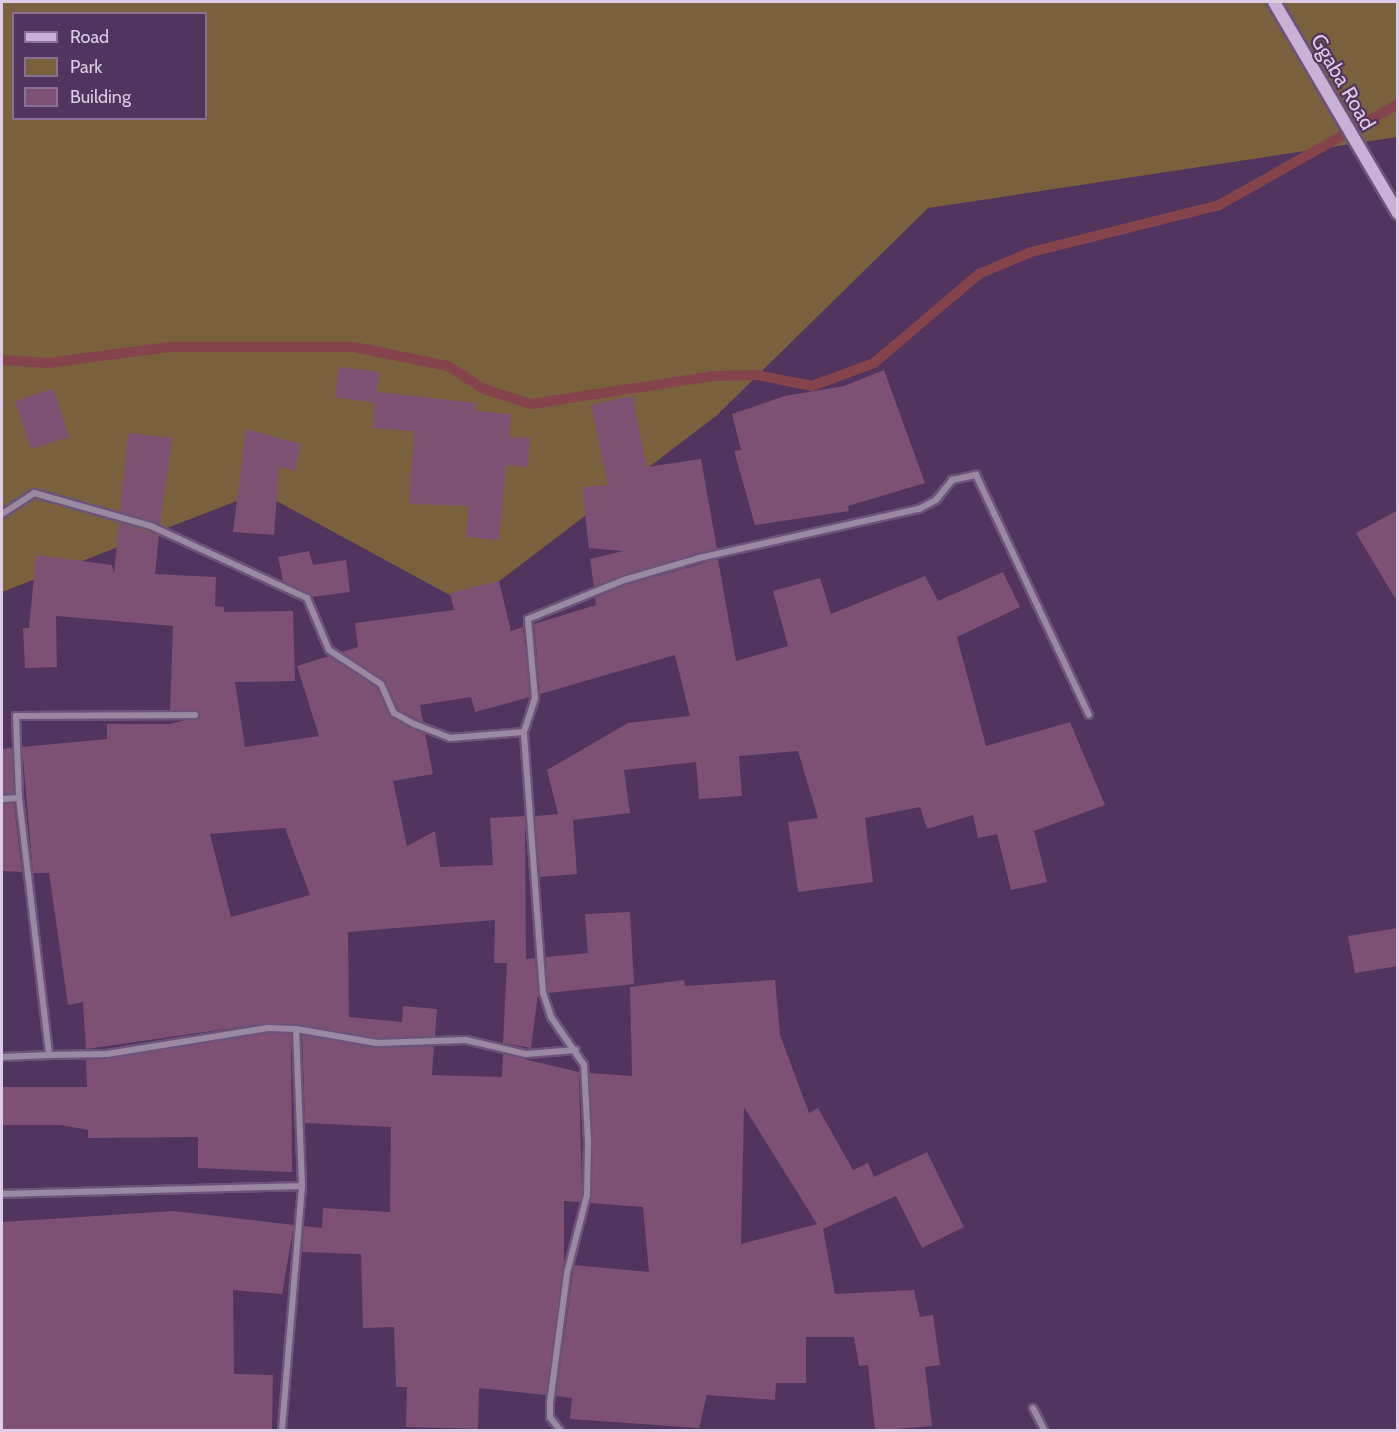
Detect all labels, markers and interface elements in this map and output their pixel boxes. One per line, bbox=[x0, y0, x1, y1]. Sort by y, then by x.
legend bbox=[12, 12, 207, 120]
text: Road bbox=[70, 26, 109, 48]
street label: Ggaba Road bbox=[1305, 30, 1381, 134]
text: Park bbox=[70, 56, 102, 78]
text: Building bbox=[70, 86, 131, 108]

